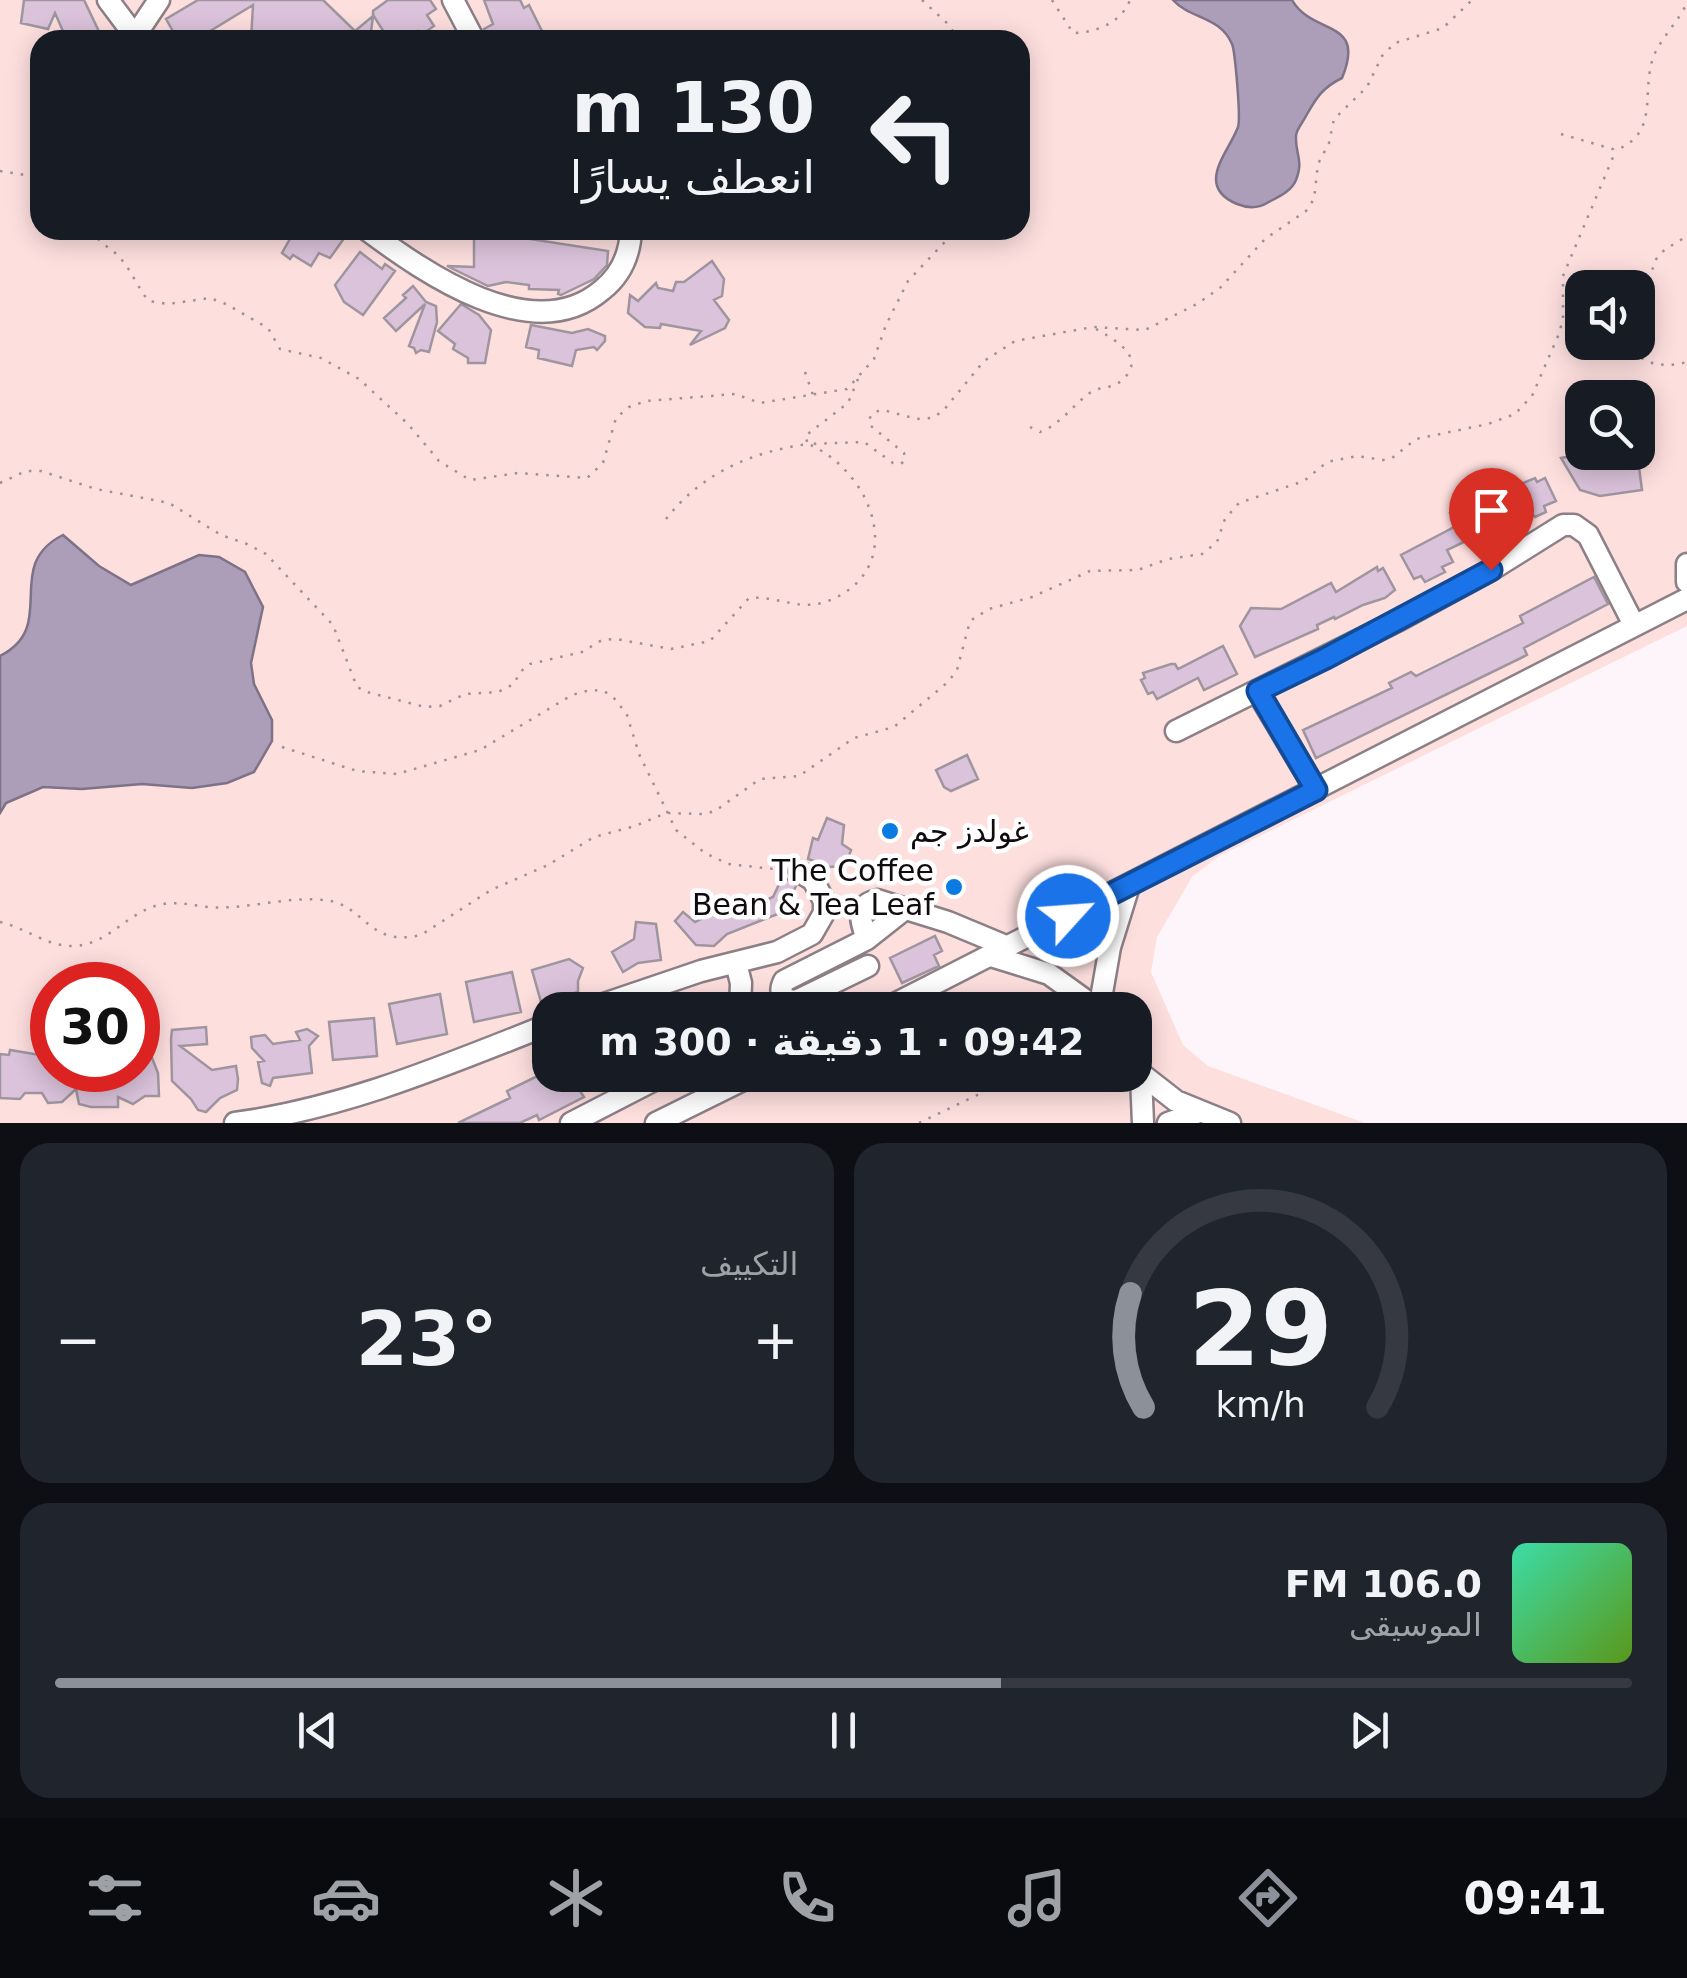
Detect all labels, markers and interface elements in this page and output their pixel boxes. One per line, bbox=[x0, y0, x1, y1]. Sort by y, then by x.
text: 130 m bbox=[572, 67, 815, 149]
icon: left bbox=[850, 70, 980, 200]
text: انعطف يسارًا bbox=[570, 151, 815, 204]
map controls bbox=[1565, 270, 1655, 470]
button: sound bbox=[1565, 270, 1655, 360]
button: search bbox=[1565, 380, 1655, 470]
pin bbox=[1449, 468, 1534, 571]
icon: arrive bbox=[1464, 483, 1519, 538]
place label: غولدز جم bbox=[910, 814, 1029, 850]
marker: غولدز جم bbox=[879, 820, 901, 842]
place label: The Coffee Bean & Tea Leaf bbox=[692, 853, 935, 922]
position arrow bbox=[1016, 864, 1120, 968]
marker: The Coffee Bean & Tea Leaf bbox=[943, 876, 965, 898]
speed limit sign: 30 bbox=[30, 962, 160, 1092]
text: 09:42 · 1 دقيقة · 300 m bbox=[600, 1020, 1084, 1064]
text: التكييف bbox=[700, 1245, 799, 1283]
text: 29 bbox=[1188, 1268, 1333, 1390]
text: 23° bbox=[356, 1295, 498, 1383]
text: − bbox=[55, 1308, 101, 1372]
text: + bbox=[752, 1308, 799, 1372]
text: km/h bbox=[1215, 1384, 1305, 1425]
text: 106.0 FM bbox=[1285, 1562, 1482, 1606]
text: الموسيقى bbox=[1349, 1606, 1482, 1644]
icon: previous bbox=[290, 1703, 345, 1758]
icon: pause bbox=[816, 1703, 871, 1758]
icon: next bbox=[1342, 1703, 1397, 1758]
icon: filters bbox=[80, 1863, 150, 1933]
icon: car bbox=[311, 1863, 381, 1933]
icon: climate bbox=[541, 1863, 611, 1933]
icon: phone bbox=[772, 1863, 842, 1933]
icon: music bbox=[1002, 1863, 1072, 1933]
icon: directions bbox=[1233, 1863, 1303, 1933]
text: 09:41 bbox=[1463, 1872, 1607, 1925]

